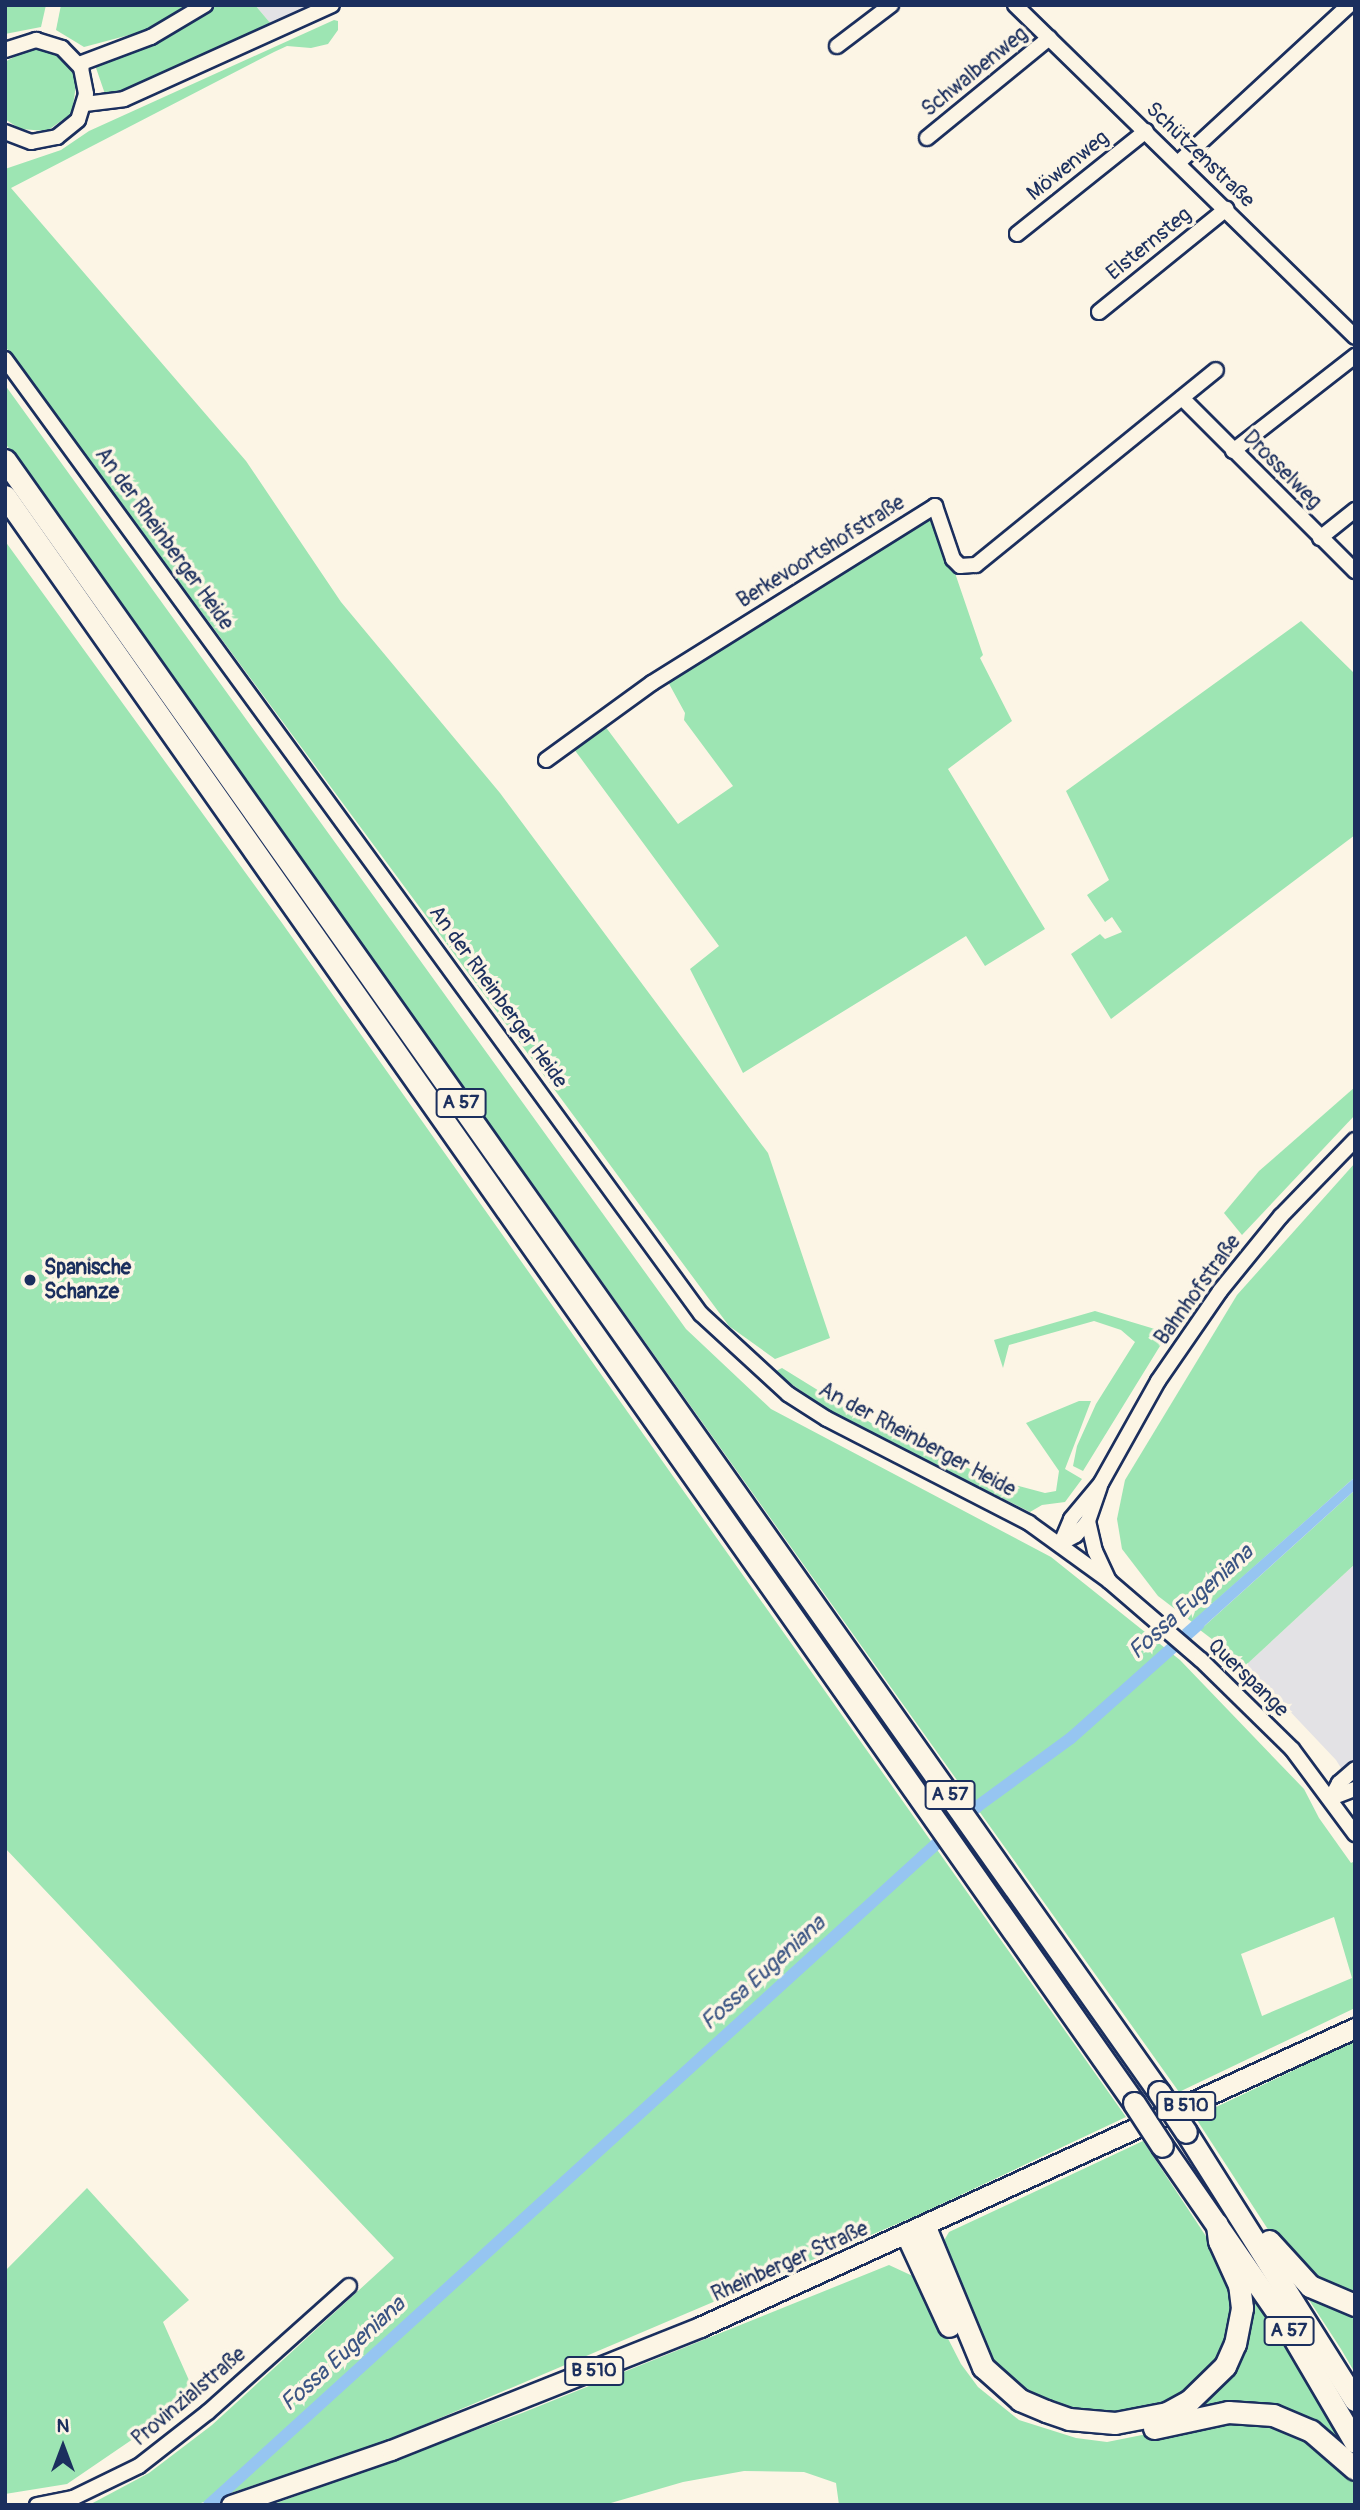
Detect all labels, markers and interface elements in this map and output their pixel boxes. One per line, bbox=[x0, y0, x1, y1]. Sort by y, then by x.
street label: Schwalbenweg bbox=[917, 22, 1033, 122]
street label: Schützenstraße bbox=[1140, 97, 1260, 213]
street label: Möwenweg bbox=[1022, 125, 1114, 207]
street label: Elsternsteg bbox=[1101, 202, 1197, 286]
street label: Drosselweg bbox=[1237, 425, 1327, 515]
street label: An der Rheinberger Heide bbox=[89, 443, 239, 635]
street label: Berkevoortshofstraße bbox=[733, 490, 909, 614]
street label: An der Rheinberger Heide bbox=[423, 901, 573, 1093]
road number: A 57 bbox=[435, 1088, 487, 1119]
street label: Bahnhofstraße bbox=[1150, 1230, 1246, 1350]
place label: Spanische Schanze bbox=[44, 1255, 131, 1305]
marker: Spanische Schanze bbox=[22, 1272, 38, 1288]
street label: An der Rheinberger Heide bbox=[814, 1377, 1020, 1503]
water label: Fossa Eugeniana bbox=[1123, 1539, 1259, 1665]
street label: Querspange bbox=[1202, 1633, 1294, 1723]
road number: A 57 bbox=[924, 1780, 976, 1811]
water label: Fossa Eugeniana bbox=[695, 1910, 831, 2036]
road number: B 510 bbox=[1154, 2090, 1218, 2122]
street label: Rheinberger Straße bbox=[708, 2216, 872, 2308]
water label: Fossa Eugeniana bbox=[275, 2291, 411, 2417]
road number: A 57 bbox=[1263, 2316, 1315, 2346]
street label: Provinzialstraße bbox=[127, 2342, 251, 2452]
road number: B 510 bbox=[562, 2356, 626, 2386]
north arrow bbox=[28, 2412, 98, 2482]
text: N bbox=[57, 2414, 69, 2438]

